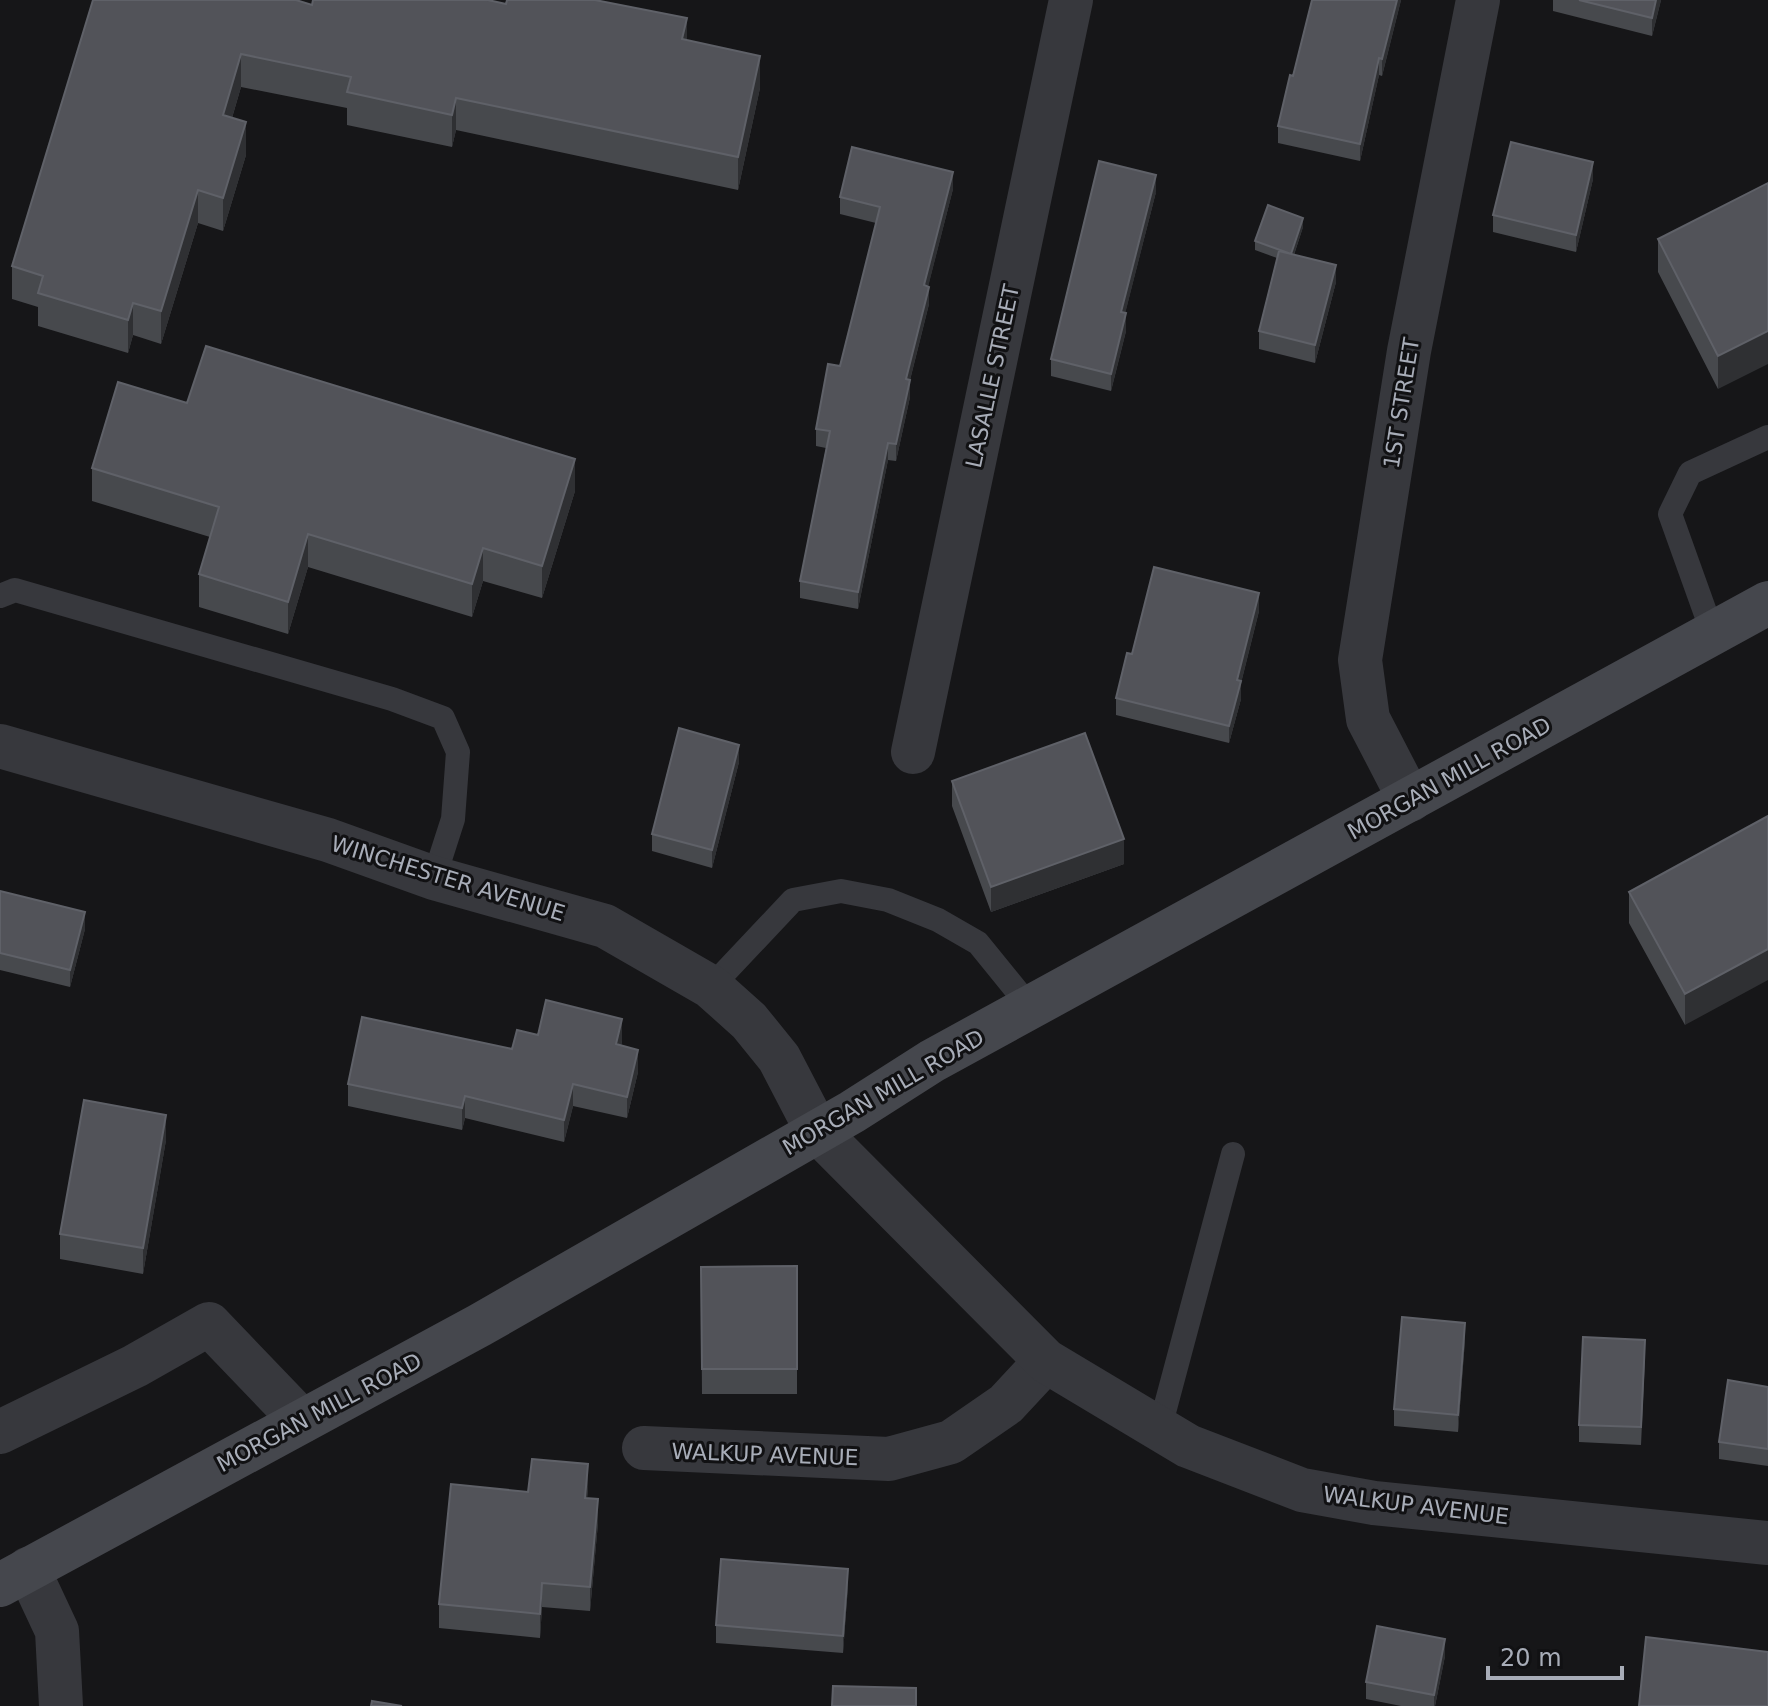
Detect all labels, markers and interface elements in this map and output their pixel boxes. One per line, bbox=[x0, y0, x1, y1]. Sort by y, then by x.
street label: LASALLE STREET bbox=[961, 282, 1024, 470]
street label: 1ST STREET bbox=[1379, 335, 1424, 470]
street label: MORGAN MILL ROAD bbox=[1343, 712, 1555, 845]
street label: WINCHESTER AVENUE bbox=[328, 831, 568, 926]
street label: MORGAN MILL ROAD bbox=[778, 1025, 988, 1160]
street label: MORGAN MILL ROAD bbox=[213, 1348, 426, 1477]
street label: WALKUP AVENUE bbox=[671, 1439, 859, 1470]
street label: WALKUP AVENUE bbox=[1322, 1482, 1510, 1529]
scale bar bbox=[1488, 1630, 1622, 1680]
text: 20 m bbox=[1500, 1644, 1562, 1672]

